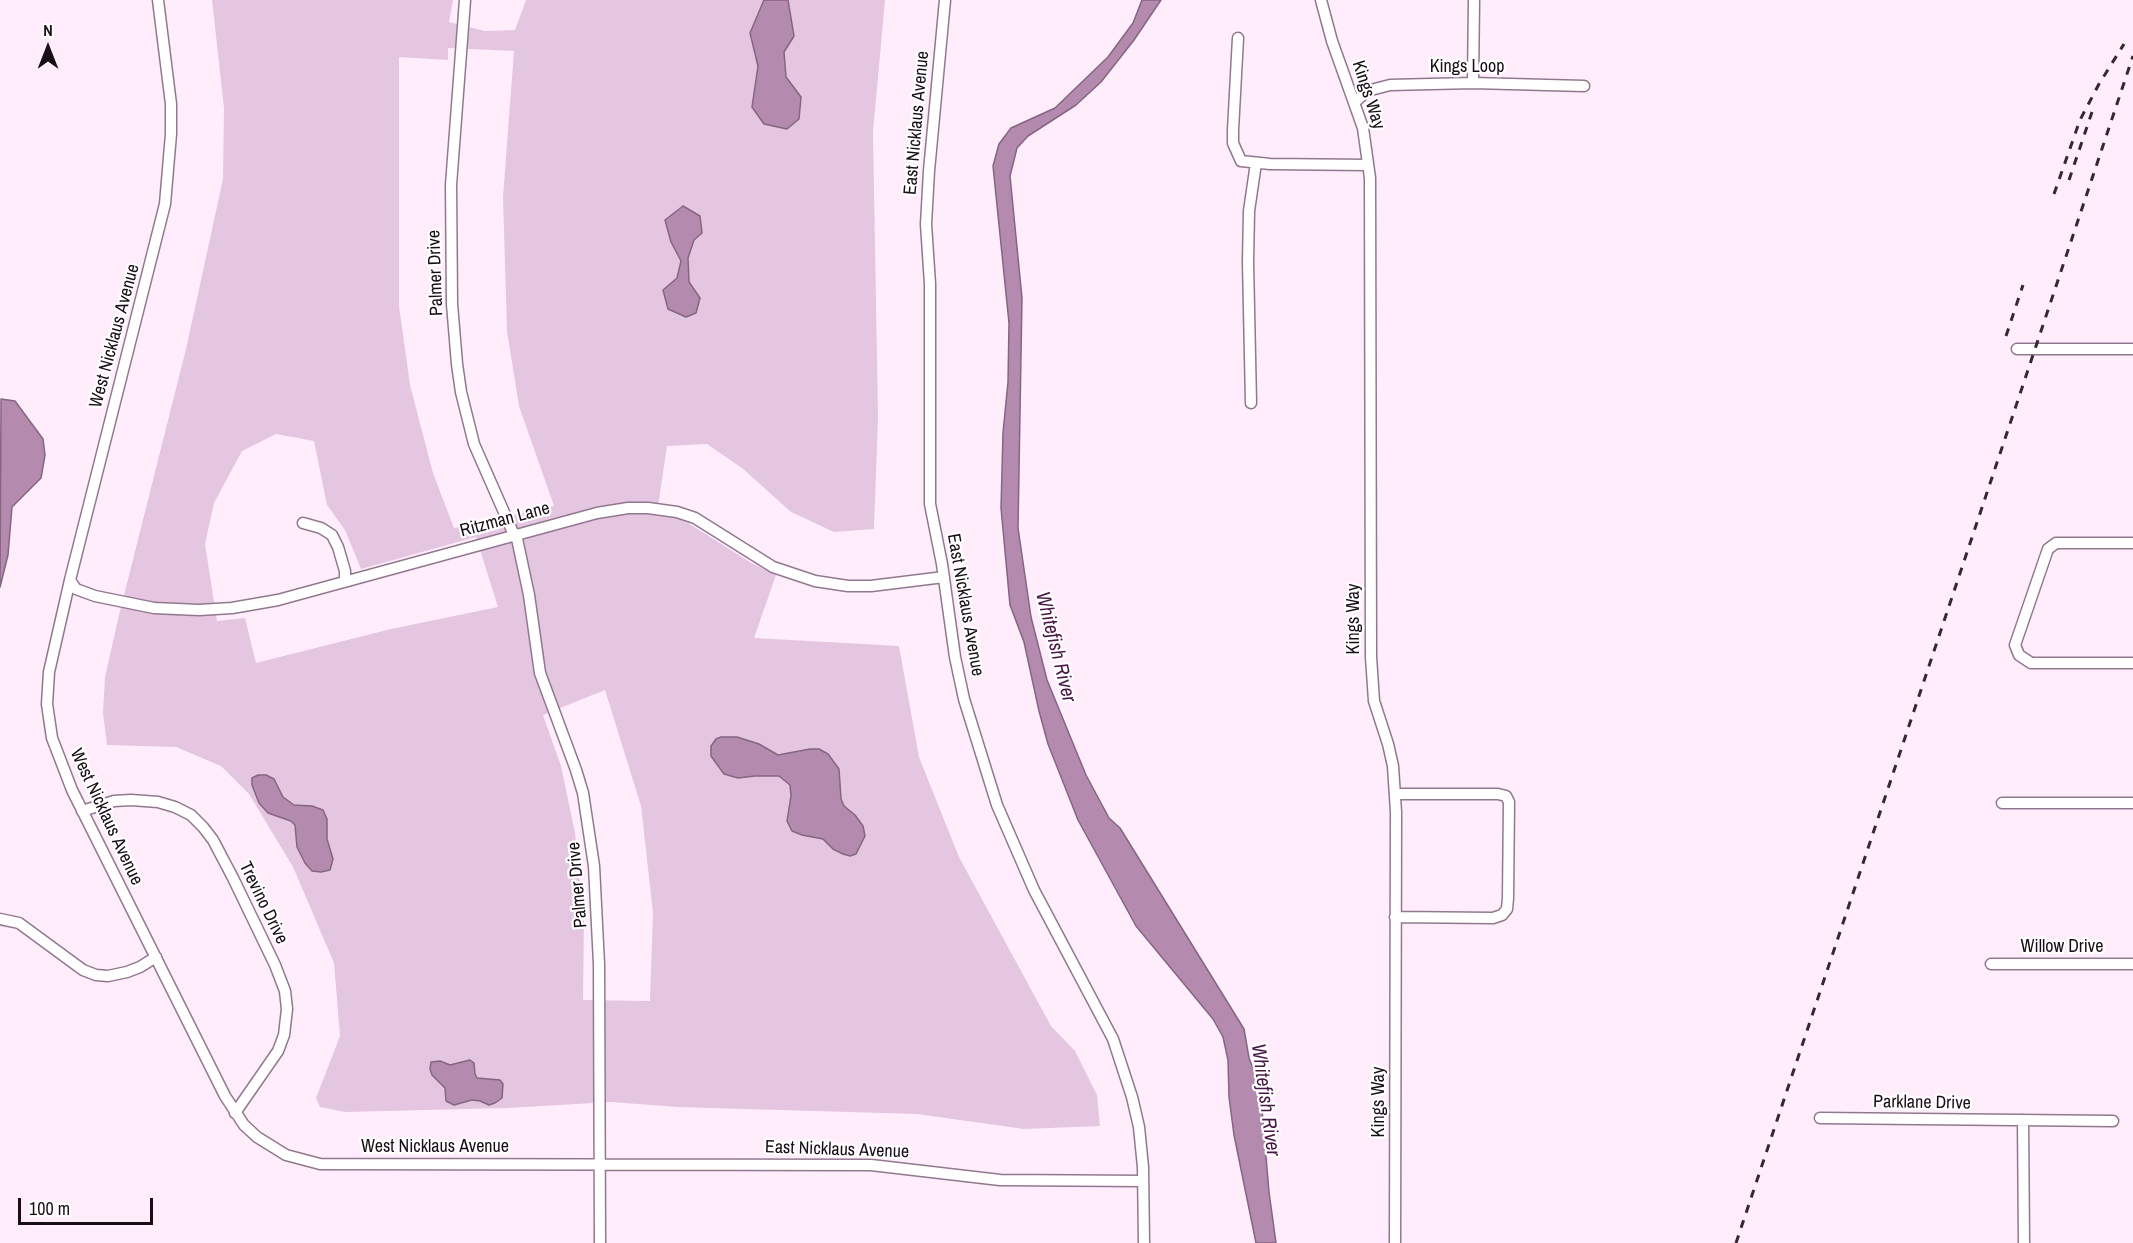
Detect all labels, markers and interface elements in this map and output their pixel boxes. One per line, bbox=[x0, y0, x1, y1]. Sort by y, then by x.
north arrow bbox=[18, 18, 78, 78]
text: N bbox=[43, 19, 53, 41]
street label: East Nicklaus Avenue bbox=[900, 50, 934, 196]
street label: Kings Loop bbox=[1430, 56, 1504, 78]
street label: Kings Way bbox=[1347, 58, 1389, 132]
street label: Palmer Drive bbox=[424, 230, 448, 316]
street label: West Nicklaus Avenue bbox=[85, 262, 145, 410]
street label: Ritzman Lane bbox=[458, 498, 552, 542]
street label: East Nicklaus Avenue bbox=[942, 532, 988, 678]
street label: Kings Way bbox=[1343, 584, 1365, 654]
water label: Whitefish River bbox=[1030, 589, 1080, 705]
street label: West Nicklaus Avenue bbox=[65, 745, 147, 889]
street label: Palmer Drive bbox=[563, 841, 593, 929]
street label: Trevino Drive bbox=[234, 858, 292, 948]
street label: Willow Drive bbox=[2021, 936, 2103, 958]
water label: Whitefish River bbox=[1245, 1042, 1285, 1158]
street label: Kings Way bbox=[1368, 1067, 1390, 1137]
street label: Parklane Drive bbox=[1873, 1091, 1971, 1115]
street label: West Nicklaus Avenue bbox=[361, 1136, 509, 1158]
street label: East Nicklaus Avenue bbox=[765, 1137, 909, 1163]
scale bar bbox=[21, 1186, 156, 1224]
text: 100 m bbox=[29, 1196, 70, 1221]

